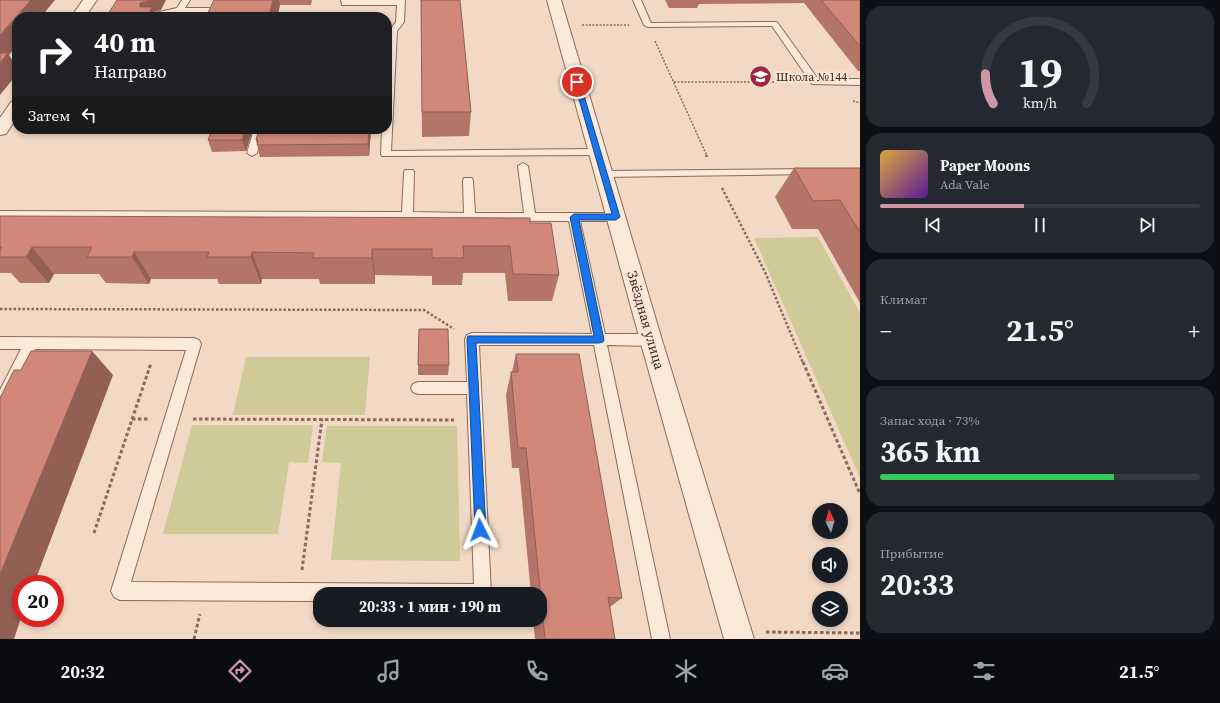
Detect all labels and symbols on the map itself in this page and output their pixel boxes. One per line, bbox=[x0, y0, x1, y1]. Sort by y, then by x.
school or university icon: Школа №144 bbox=[747, 64, 773, 90]
pin bbox=[560, 65, 594, 99]
place label: Школа №144 bbox=[776, 69, 847, 85]
street label: Звёздная улица bbox=[622, 268, 670, 373]
north arrow bbox=[812, 503, 848, 539]
position arrow bbox=[459, 509, 501, 551]
speed limit sign: 20 bbox=[12, 575, 64, 627]

